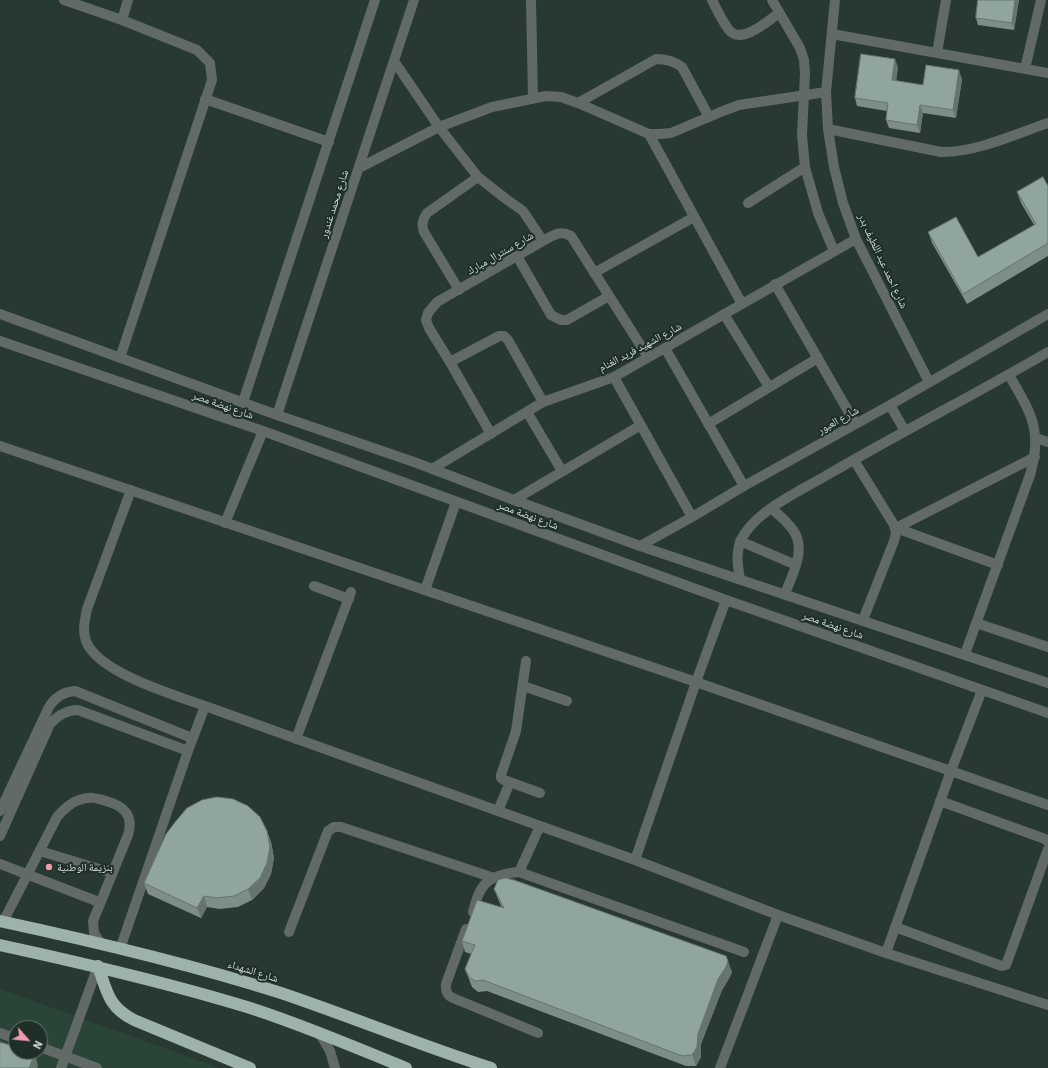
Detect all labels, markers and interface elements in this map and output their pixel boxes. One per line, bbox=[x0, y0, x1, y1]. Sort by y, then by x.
street label: شارع محمد غندور bbox=[317, 168, 351, 240]
street label: شارع احمد عبد اللطيف بدر bbox=[855, 212, 911, 310]
street label: شارع سنترال مبارك bbox=[464, 229, 536, 277]
street label: شارع الشهيد فريد الغنام bbox=[596, 320, 684, 374]
street label: شارع نهضة مصر bbox=[191, 388, 255, 422]
street label: شارع العبور bbox=[815, 403, 861, 437]
street label: شارع نهضة مصر bbox=[496, 498, 560, 532]
street label: شارع نهضة مصر bbox=[801, 608, 865, 642]
place label: بنزيمة الوطنية bbox=[57, 860, 113, 874]
marker: بنزيمة الوطنية bbox=[44, 862, 54, 872]
street label: شارع الشهداء bbox=[226, 957, 280, 985]
north arrow bbox=[8, 1020, 48, 1060]
text: N bbox=[31, 1039, 46, 1051]

